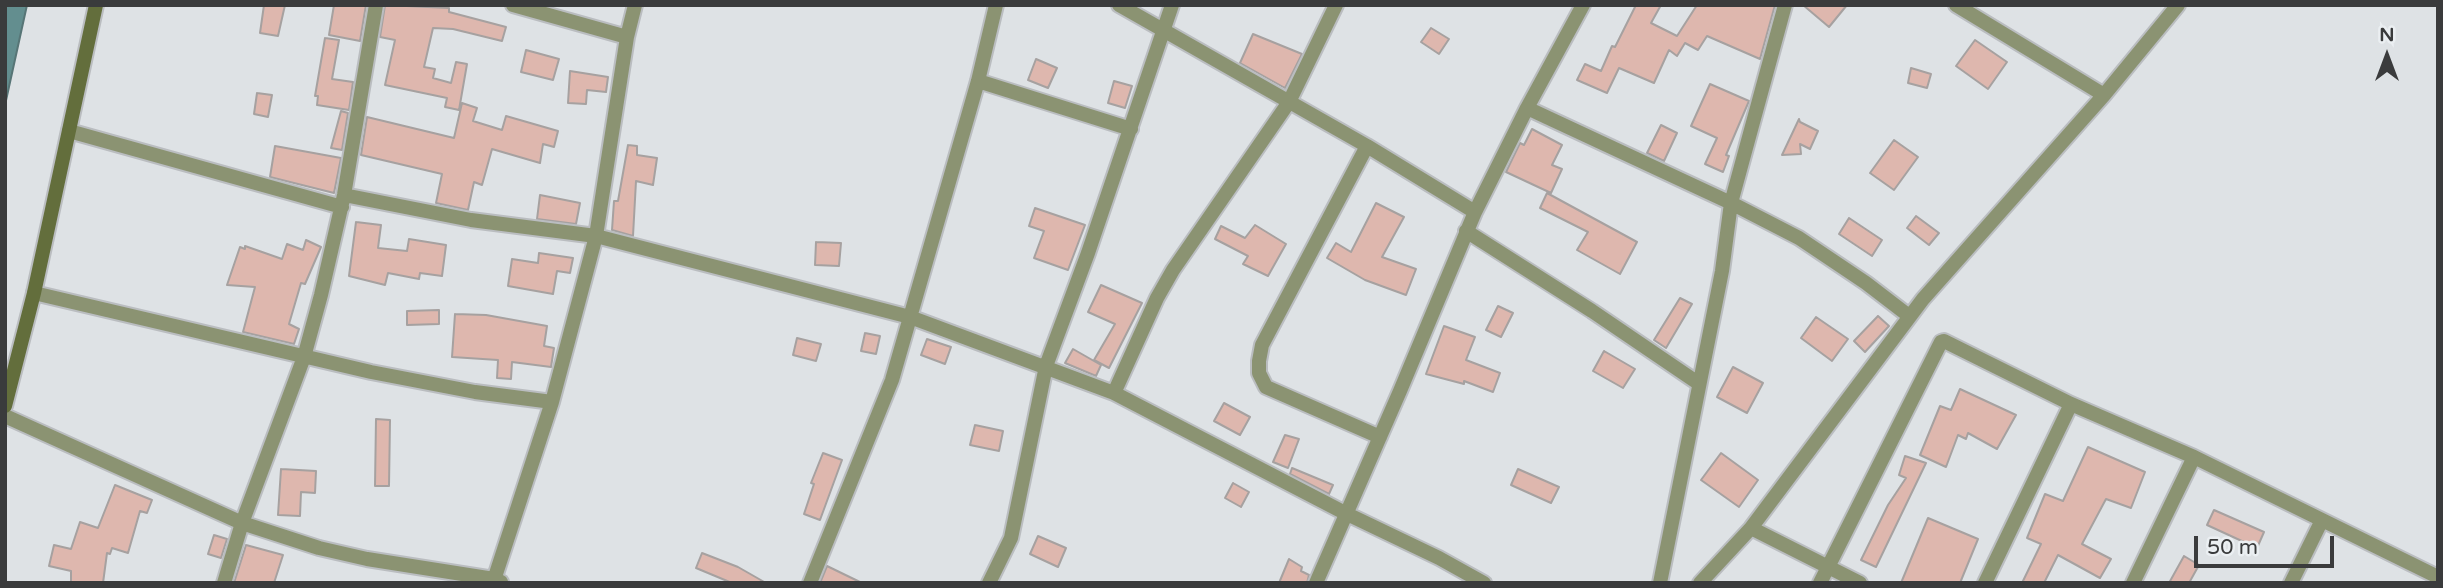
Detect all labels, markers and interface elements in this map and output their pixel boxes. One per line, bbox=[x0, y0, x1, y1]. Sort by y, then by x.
north arrow bbox=[2352, 21, 2422, 91]
text: N bbox=[2379, 24, 2395, 46]
scale bar bbox=[2198, 522, 2338, 566]
text: 50 m bbox=[2207, 535, 2258, 560]

